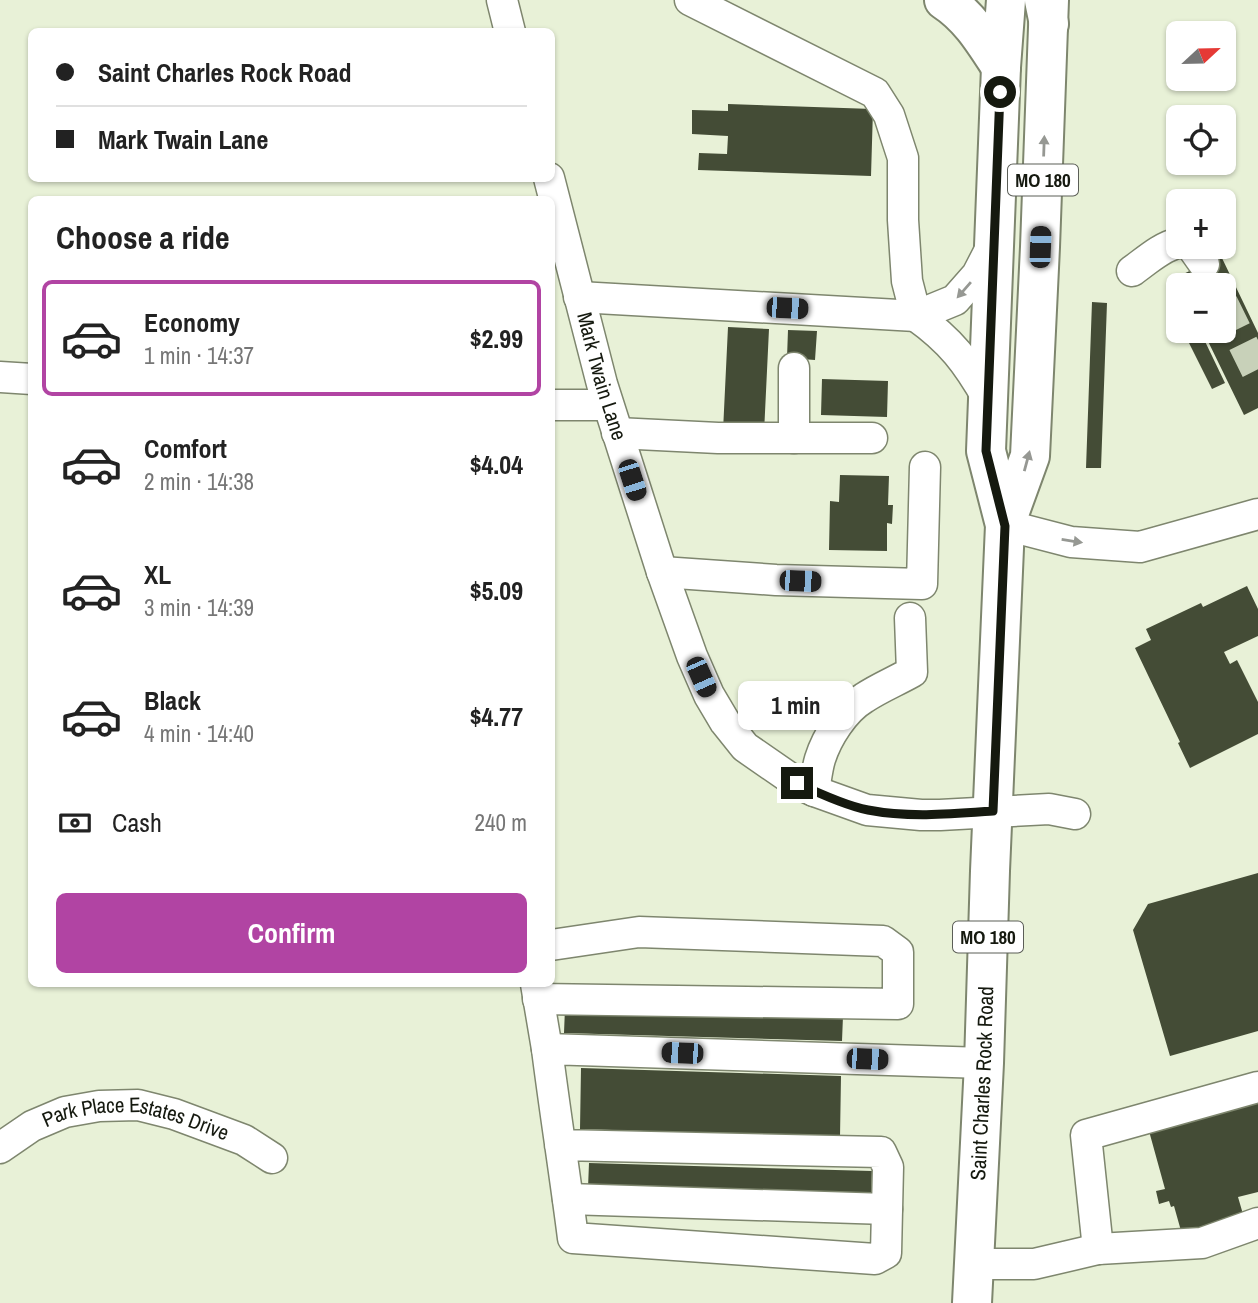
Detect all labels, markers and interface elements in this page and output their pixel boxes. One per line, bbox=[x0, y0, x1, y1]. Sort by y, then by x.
north arrow bbox=[1166, 21, 1236, 91]
map controls bbox=[1166, 21, 1236, 343]
text: Saint Charles Rock Road bbox=[98, 55, 352, 90]
route start bbox=[984, 76, 1016, 108]
button: locate bbox=[1166, 105, 1236, 175]
text: Mark Twain Lane bbox=[98, 122, 268, 157]
one-way arrow bbox=[1039, 135, 1050, 157]
road number: MO 180 bbox=[1008, 164, 1078, 196]
button: + bbox=[1166, 189, 1236, 259]
text: Choose a ride bbox=[56, 216, 230, 259]
car bbox=[1029, 226, 1052, 268]
button: − bbox=[1166, 273, 1236, 343]
one-way arrow bbox=[957, 281, 972, 298]
car bbox=[766, 296, 809, 320]
text: Economy bbox=[144, 305, 240, 340]
icon: car bbox=[60, 307, 123, 370]
street label: Mark Twain Lane bbox=[570, 309, 634, 444]
text: $2.99 bbox=[470, 321, 523, 356]
text: 1 min · 14:37 bbox=[144, 340, 254, 371]
text: Comfort bbox=[144, 431, 227, 466]
icon: car bbox=[60, 433, 123, 496]
text: $4.04 bbox=[470, 447, 523, 482]
one-way arrow bbox=[1022, 450, 1033, 472]
car bbox=[616, 457, 649, 503]
text: 2 min · 14:38 bbox=[144, 466, 254, 497]
one-way arrow bbox=[1061, 536, 1083, 547]
text: XL bbox=[144, 557, 171, 592]
icon: car bbox=[60, 559, 123, 622]
car bbox=[779, 570, 822, 592]
text: $5.09 bbox=[470, 573, 523, 608]
text: 3 min · 14:39 bbox=[144, 592, 254, 623]
car bbox=[683, 654, 720, 700]
callout: 1 min bbox=[739, 682, 855, 730]
text: Black bbox=[144, 683, 201, 718]
icon: car bbox=[60, 685, 123, 748]
text: 1 min bbox=[771, 690, 821, 721]
text: $4.77 bbox=[470, 699, 523, 734]
text: 4 min · 14:40 bbox=[144, 718, 254, 749]
route end bbox=[781, 767, 813, 799]
icon: cash bbox=[56, 804, 94, 842]
text: Cash bbox=[112, 805, 162, 840]
text: 240 m bbox=[475, 807, 527, 838]
button: Confirm bbox=[56, 893, 527, 973]
road number: MO 180 bbox=[953, 922, 1023, 953]
street label: Saint Charles Rock Road bbox=[963, 986, 1000, 1181]
car bbox=[661, 1042, 704, 1064]
car bbox=[846, 1048, 889, 1070]
street label: Park Place Estates Drive bbox=[38, 1090, 233, 1147]

